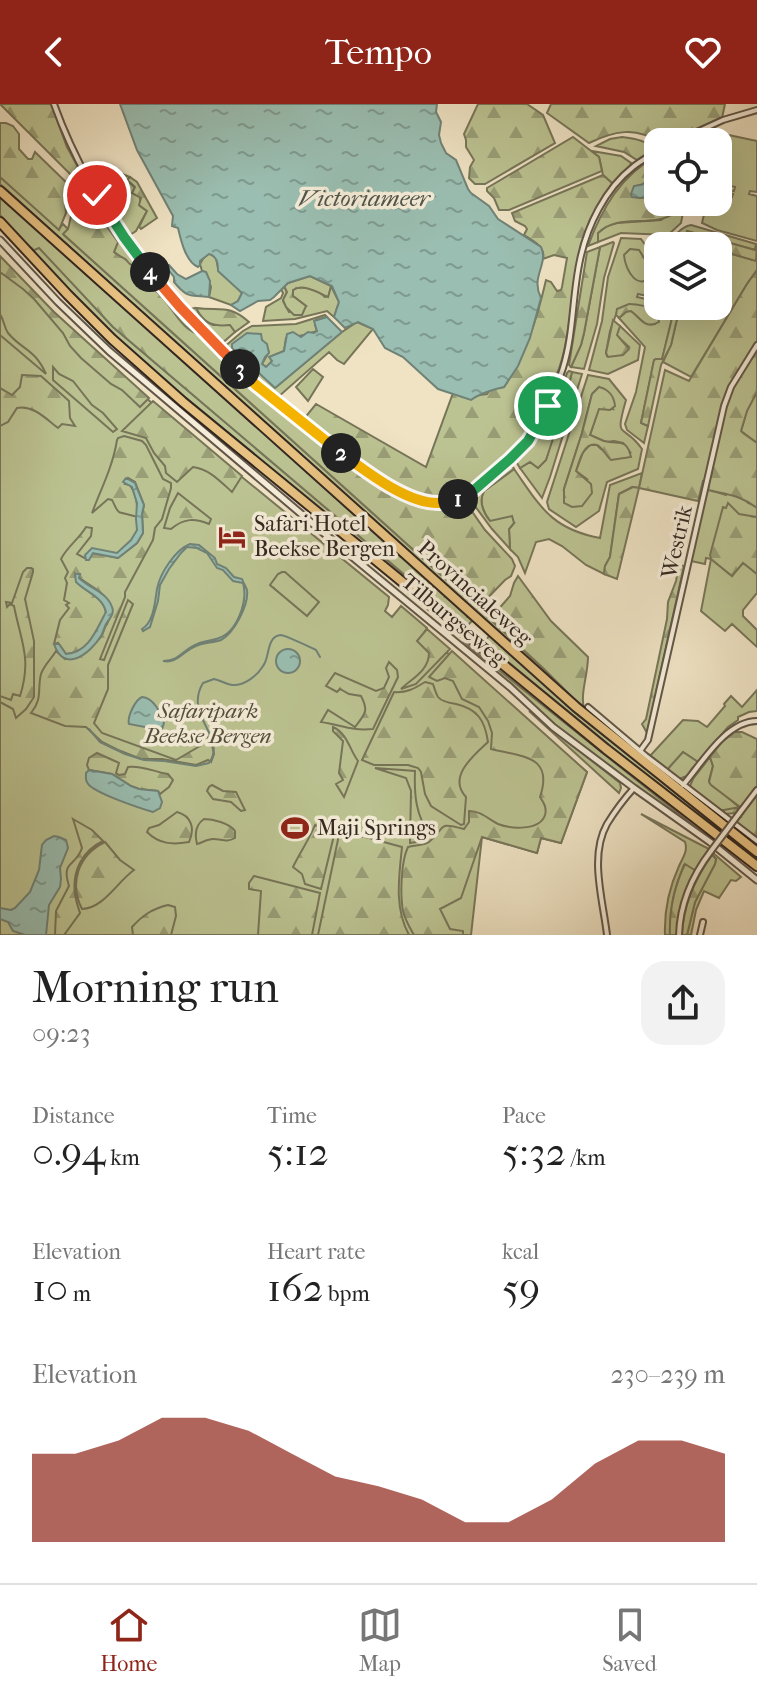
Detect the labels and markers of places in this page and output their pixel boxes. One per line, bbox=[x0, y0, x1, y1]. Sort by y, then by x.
pin bbox=[63, 161, 131, 229]
pin: 4 bbox=[130, 252, 170, 292]
pin: 3 bbox=[220, 349, 260, 389]
pin bbox=[514, 372, 582, 440]
pin: 2 bbox=[321, 433, 361, 473]
pin: 1 bbox=[438, 479, 478, 519]
place label: Safari Hotel Beekse Bergen bbox=[254, 511, 395, 562]
hotel icon: Safari Hotel Beekse Bergen bbox=[217, 522, 247, 552]
sports icon: Maji Springs bbox=[280, 813, 310, 843]
place label: Maji Springs bbox=[317, 815, 436, 841]

